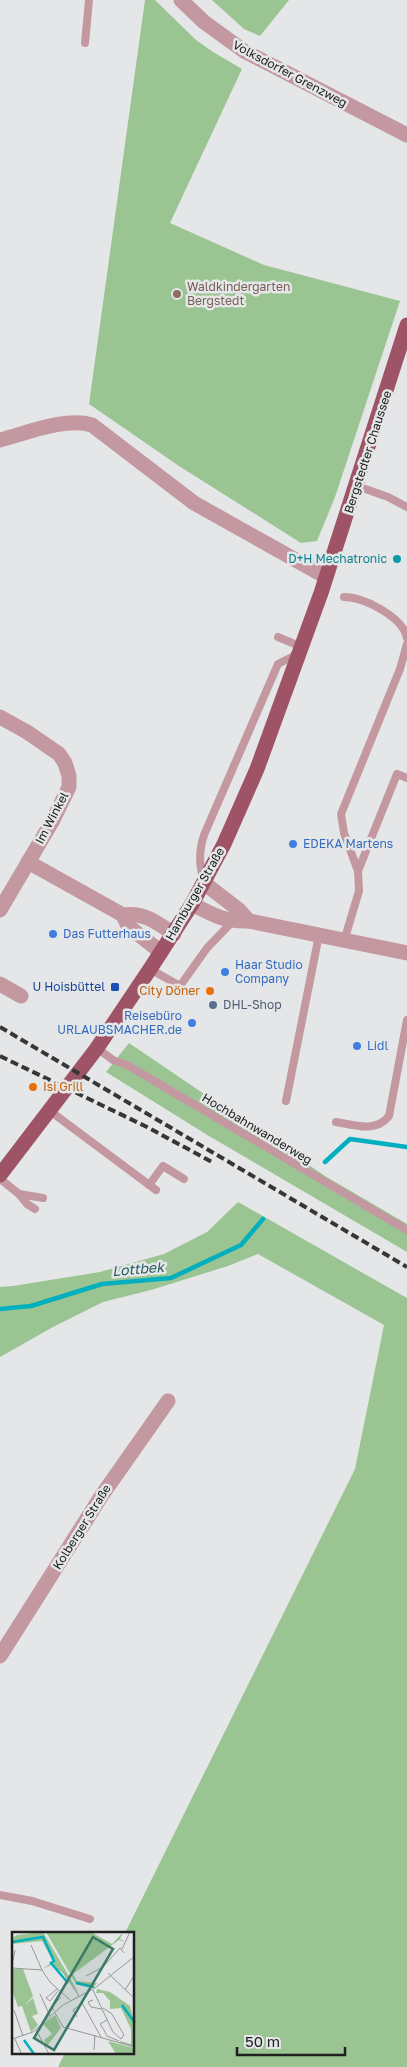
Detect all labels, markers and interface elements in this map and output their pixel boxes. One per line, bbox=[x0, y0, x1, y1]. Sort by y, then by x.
street label: Volksdorfer Grenzweg bbox=[230, 37, 350, 110]
place label: Waldkindergarten Bergstedt bbox=[187, 279, 290, 308]
marker: Waldkindergarten Bergstedt bbox=[171, 288, 183, 300]
street label: Bergstedter Chaussee bbox=[341, 389, 394, 515]
place label: D+H Mechatronic bbox=[288, 551, 387, 566]
marker: D+H Mechatronic bbox=[391, 553, 403, 565]
street label: Im Winkel bbox=[32, 789, 72, 846]
place label: EDEKA Martens bbox=[303, 836, 393, 851]
marker: EDEKA Martens bbox=[287, 838, 299, 850]
street label: Hamburger Straße bbox=[162, 844, 227, 943]
place label: Das Futterhaus bbox=[63, 926, 151, 941]
marker: Das Futterhaus bbox=[47, 928, 59, 940]
place label: Haar Studio Company bbox=[235, 957, 303, 986]
marker: Haar Studio Company bbox=[219, 966, 231, 978]
place label: U Hoisbüttel bbox=[32, 979, 105, 994]
marker: U Hoisbüttel bbox=[109, 981, 121, 993]
place label: City Döner bbox=[139, 983, 200, 998]
marker: City Döner bbox=[204, 985, 216, 997]
place label: DHL-Shop bbox=[223, 997, 282, 1012]
marker: DHL-Shop bbox=[207, 999, 219, 1011]
place label: Reisebüro URLAUBSMACHER.de bbox=[57, 1008, 182, 1037]
marker: Reisebüro URLAUBSMACHER.de bbox=[186, 1017, 198, 1029]
place label: Lidl bbox=[367, 1038, 388, 1053]
marker: Lidl bbox=[351, 1040, 363, 1052]
place label: Isi Grill bbox=[43, 1079, 84, 1094]
marker: Isi Grill bbox=[27, 1081, 39, 1093]
street label: Hochbahnwanderweg bbox=[199, 1090, 315, 1167]
water label: Lottbek bbox=[111, 1258, 167, 1279]
street label: Kolberger Straße bbox=[49, 1481, 114, 1572]
inset map bbox=[12, 1932, 135, 2054]
scale bar bbox=[237, 2024, 344, 2056]
text: 50 m bbox=[245, 2032, 280, 2050]

